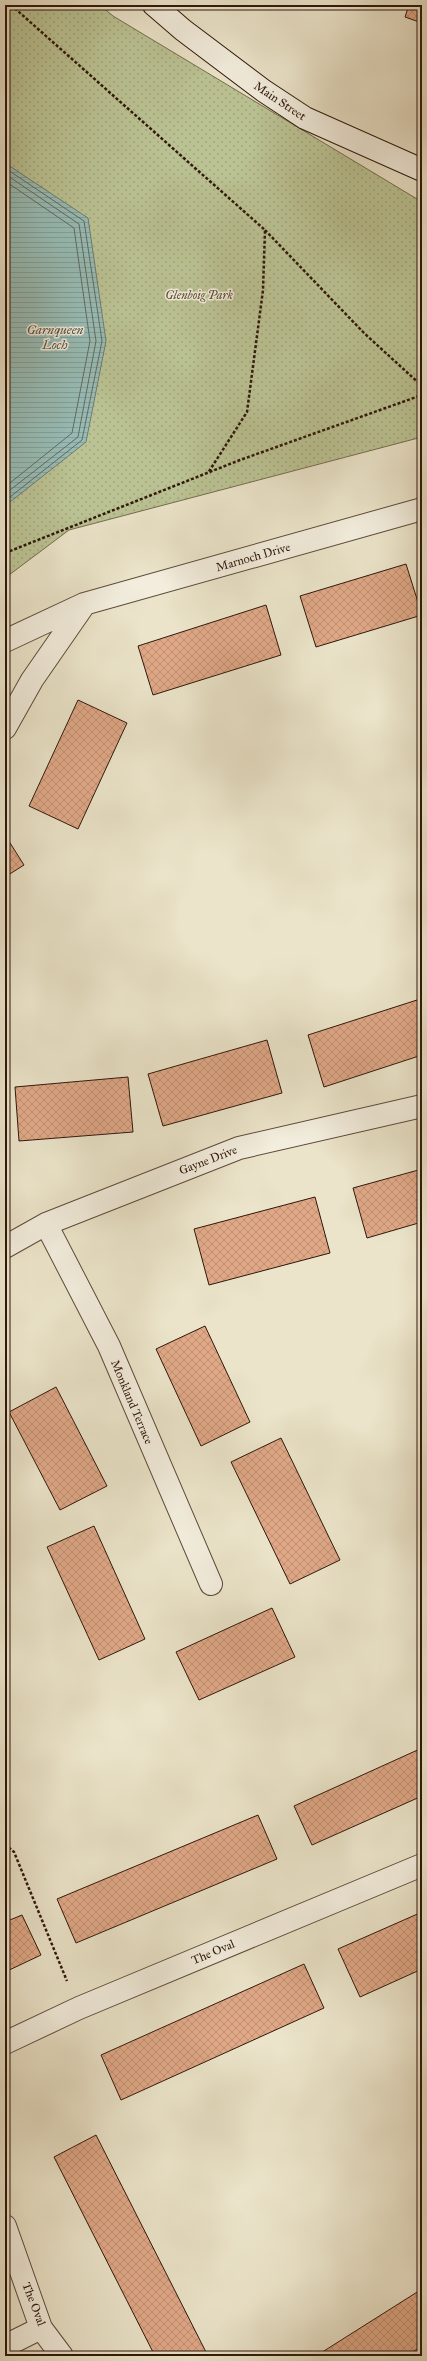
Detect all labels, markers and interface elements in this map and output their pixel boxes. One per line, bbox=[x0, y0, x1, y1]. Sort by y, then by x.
street label: Main Street bbox=[251, 79, 309, 124]
park label: Glenboig Park bbox=[165, 288, 233, 302]
water label: Garnqueen Loch bbox=[27, 322, 83, 353]
street label: Marnoch Drive bbox=[214, 540, 292, 574]
street label: Gayne Drive bbox=[177, 1143, 239, 1177]
street label: Monkland Terrace bbox=[108, 1358, 156, 1446]
street label: The Oval bbox=[189, 1936, 237, 1967]
street label: The Oval bbox=[19, 2280, 49, 2329]

